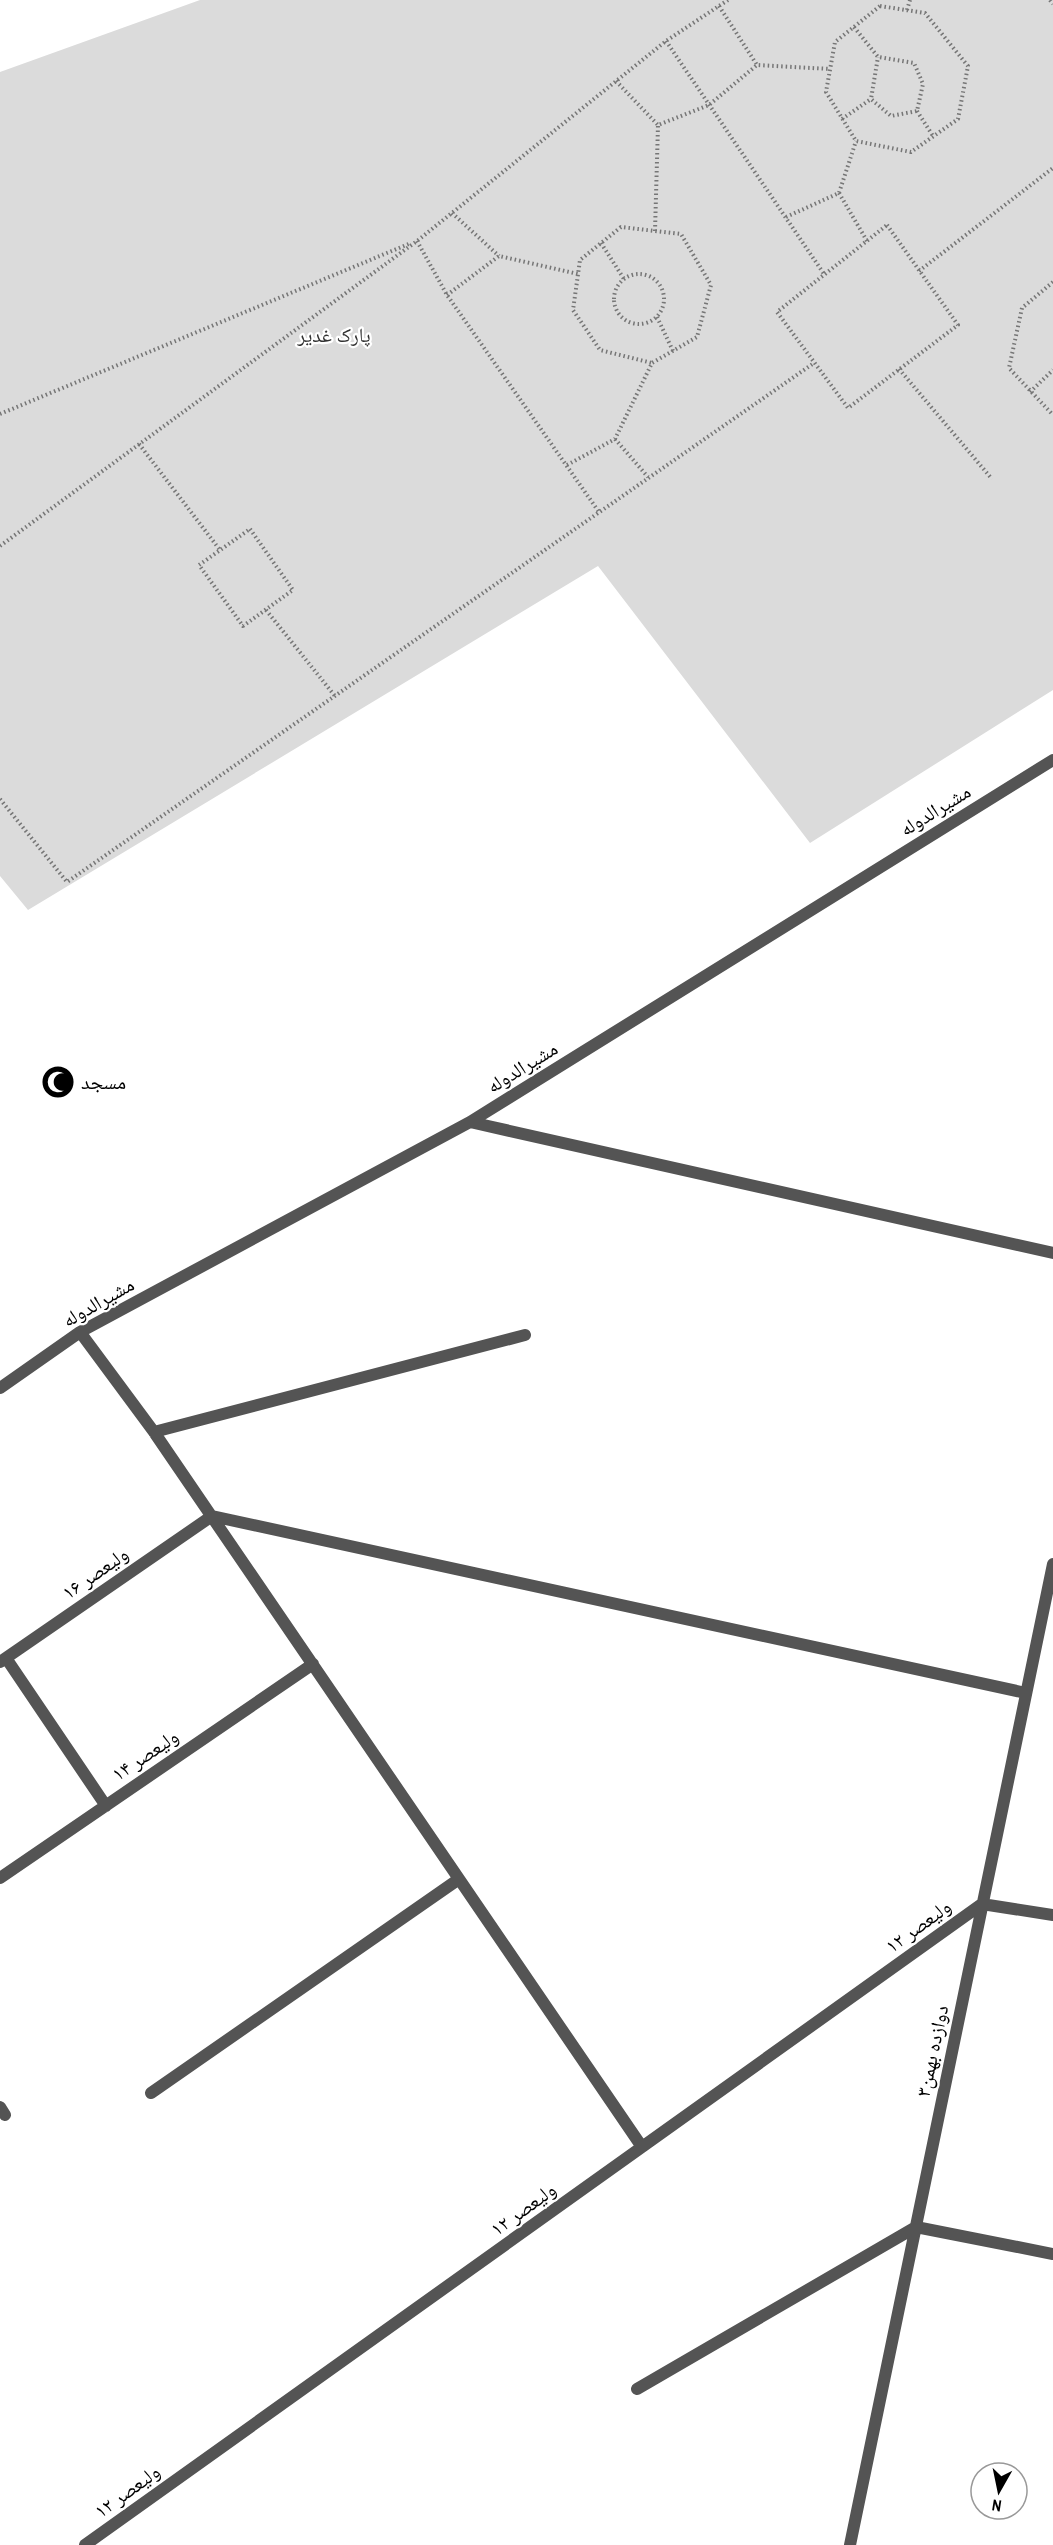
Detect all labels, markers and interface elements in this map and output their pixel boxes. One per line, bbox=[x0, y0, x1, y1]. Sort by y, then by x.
park label: پارک غدیر bbox=[296, 321, 371, 348]
street label: مشیرالدوله bbox=[894, 777, 975, 842]
street label: مشیرالدوله bbox=[481, 1034, 562, 1099]
mosque icon: مسجد bbox=[40, 1064, 76, 1100]
place label: مسجد bbox=[81, 1068, 126, 1095]
street label: مشیرالدوله bbox=[57, 1270, 139, 1333]
street label: ولیعصر ۱۶ bbox=[56, 1540, 133, 1605]
street label: ولیعصر ۱۴ bbox=[106, 1722, 183, 1787]
street label: ولیعصر ۱۲ bbox=[879, 1893, 956, 1959]
street label: دوازده بهمن۳ bbox=[909, 2003, 954, 2099]
street label: ولیعصر ۱۲ bbox=[484, 2176, 561, 2242]
street label: ولیعصر ۱۲ bbox=[88, 2458, 165, 2524]
north arrow bbox=[969, 2461, 1029, 2521]
text: N bbox=[990, 2494, 1003, 2517]

